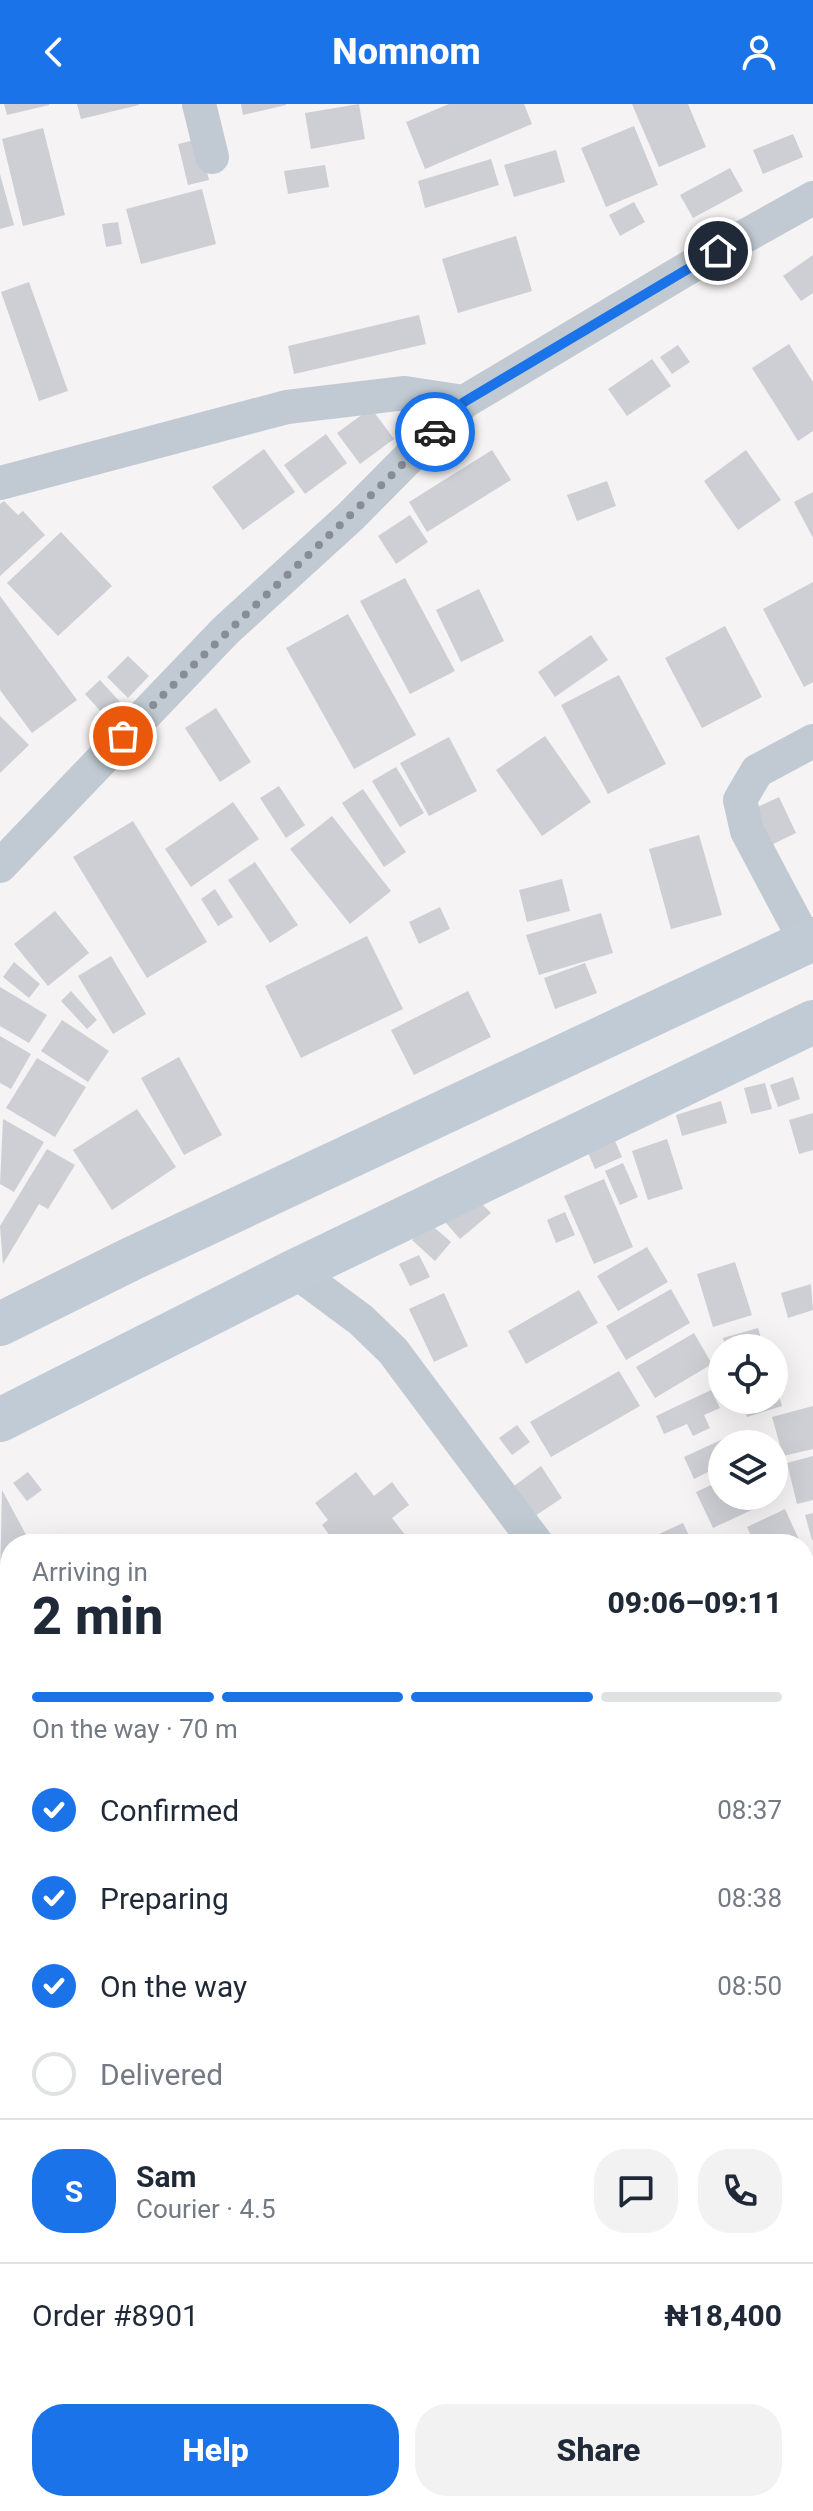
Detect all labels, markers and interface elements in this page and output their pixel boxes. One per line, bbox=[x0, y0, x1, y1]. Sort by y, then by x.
icon: back bbox=[32, 30, 76, 74]
icon: person bbox=[737, 30, 781, 74]
text: Nomnom bbox=[332, 31, 481, 73]
pin bbox=[684, 217, 752, 285]
icon: home bbox=[696, 229, 740, 273]
courier bbox=[395, 392, 475, 472]
icon: car bbox=[413, 410, 457, 454]
pin bbox=[89, 702, 157, 770]
icon: bag bbox=[101, 714, 145, 758]
map controls bbox=[708, 1334, 788, 1510]
button: locate bbox=[708, 1334, 788, 1414]
button: layers bbox=[708, 1430, 788, 1510]
text: Arriving in bbox=[32, 1557, 148, 1587]
text: 09:06–09:11 bbox=[607, 1585, 782, 1620]
text: 2 min bbox=[32, 1586, 163, 1647]
text: On the way · 70 m bbox=[32, 1714, 238, 1744]
icon: check bbox=[32, 1788, 76, 1832]
text: Confirmed bbox=[100, 1793, 239, 1828]
text: 08:37 bbox=[717, 1795, 782, 1825]
icon: check bbox=[32, 1876, 76, 1920]
text: Preparing bbox=[100, 1881, 229, 1916]
text: 08:38 bbox=[717, 1883, 782, 1913]
icon: check bbox=[32, 1964, 76, 2008]
text: On the way bbox=[100, 1969, 247, 2004]
text: 08:50 bbox=[717, 1971, 782, 2001]
text: Delivered bbox=[100, 2057, 223, 2092]
button: chat bbox=[594, 2149, 678, 2233]
button: phone bbox=[698, 2149, 782, 2233]
text: Sam bbox=[136, 2159, 197, 2194]
text: S bbox=[65, 2174, 83, 2209]
text: Courier · 4.5 bbox=[136, 2194, 276, 2224]
text: Order #8901 bbox=[32, 2298, 199, 2333]
text: ₦18,400 bbox=[664, 2298, 782, 2333]
button: Help bbox=[32, 2404, 399, 2496]
button: Share bbox=[415, 2404, 782, 2496]

